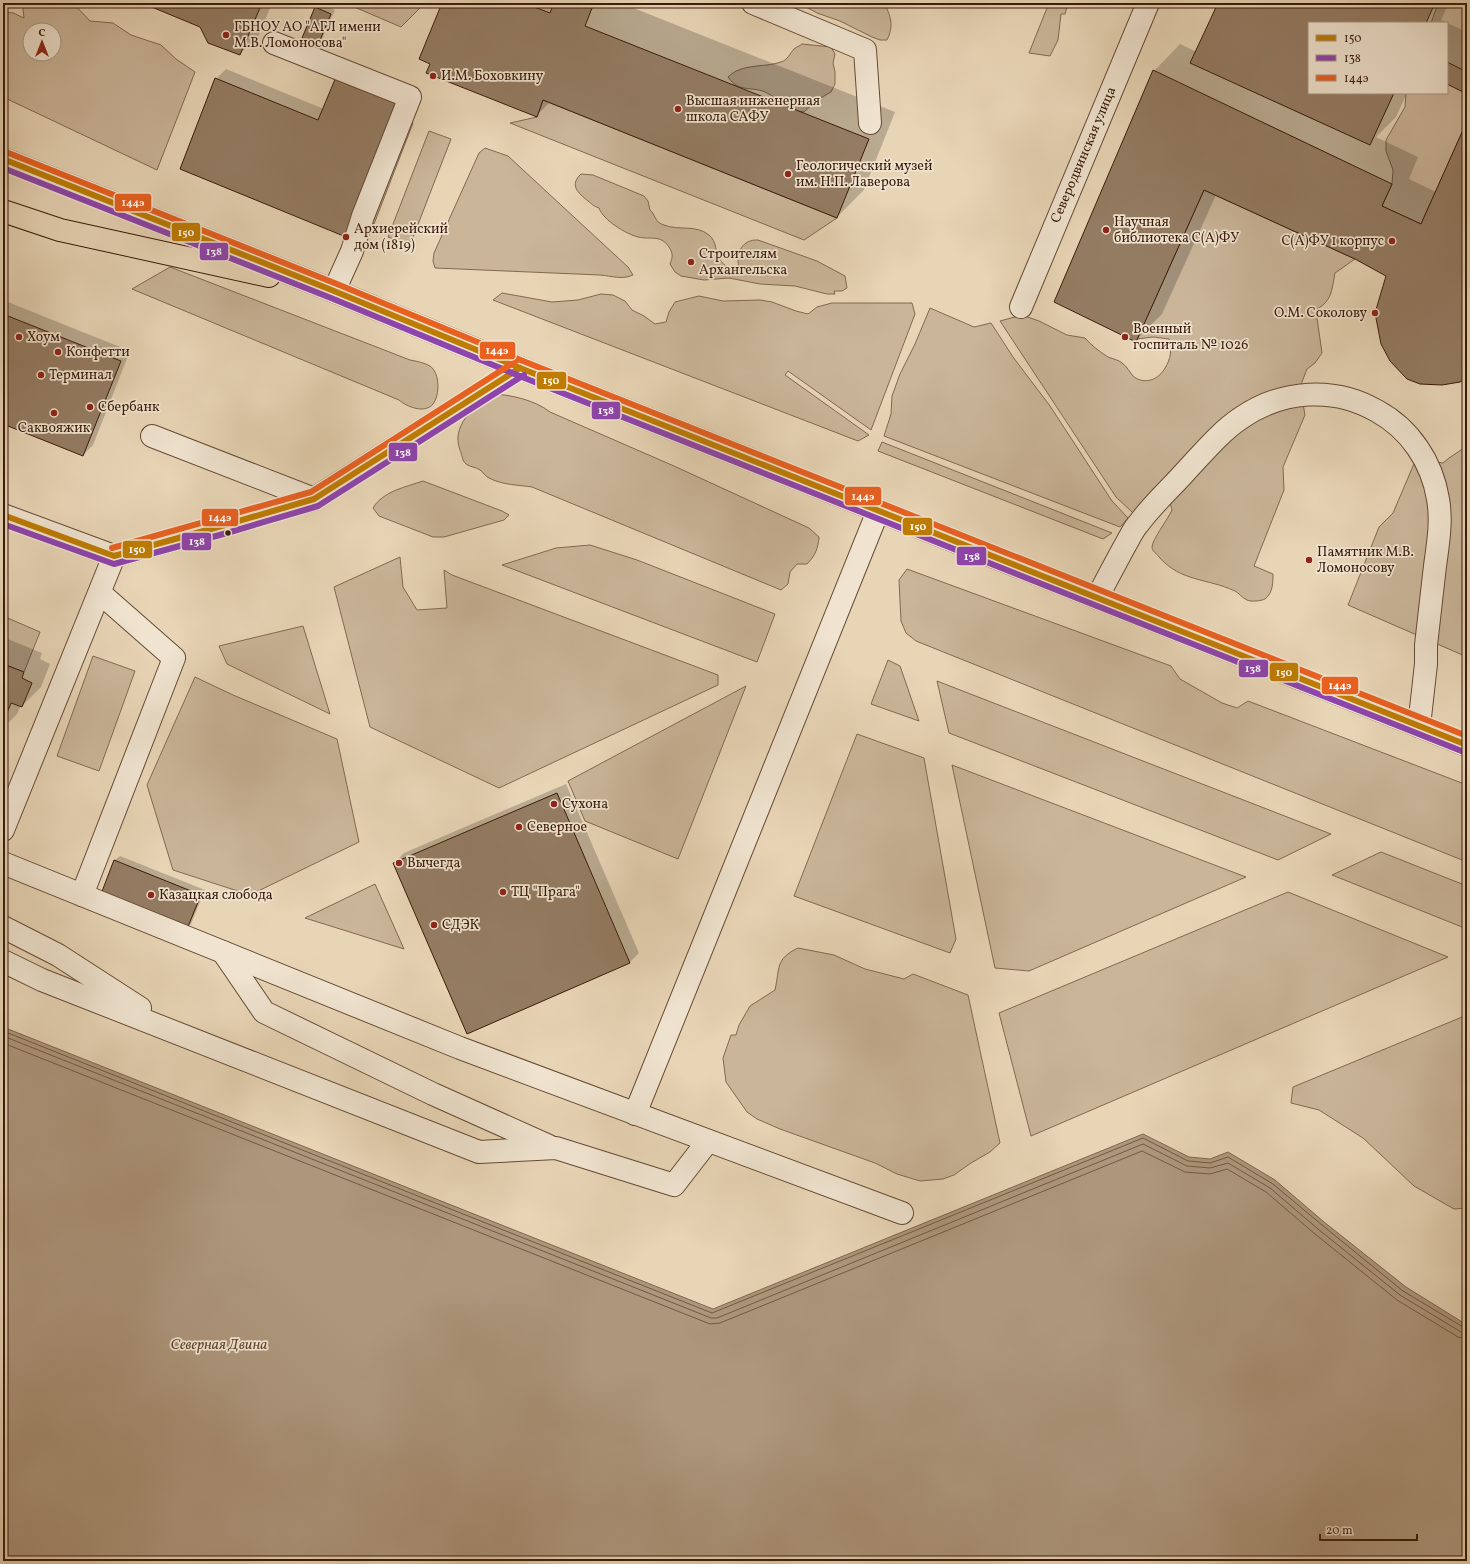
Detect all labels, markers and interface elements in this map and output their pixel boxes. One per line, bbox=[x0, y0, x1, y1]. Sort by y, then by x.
place label: ГБНОУ АО "АГЛ имени М.В. Ломоносова" bbox=[234, 18, 381, 53]
north arrow bbox=[22, 22, 62, 62]
legend bbox=[1308, 22, 1448, 94]
text: С bbox=[38, 26, 46, 41]
marker: ГБНОУ АО "АГЛ имени М.В. Ломоносова" bbox=[221, 30, 231, 40]
text: 150 bbox=[1344, 31, 1361, 47]
text: 138 bbox=[1344, 51, 1361, 67]
place label: И.М. Боховкину bbox=[441, 67, 544, 86]
marker: И.М. Боховкину bbox=[428, 71, 438, 81]
text: 144э bbox=[1344, 71, 1368, 87]
street label: Северодвинская улица bbox=[1047, 84, 1121, 226]
place label: Высшая инженерная школа САФУ bbox=[686, 92, 820, 127]
marker: Высшая инженерная школа САФУ bbox=[673, 104, 683, 114]
place label: Геологический музей им. Н.П. Лаверова bbox=[796, 157, 933, 192]
marker: Геологический музей им. Н.П. Лаверова bbox=[783, 169, 793, 179]
line badge: 144э bbox=[114, 193, 152, 212]
text: 144э bbox=[122, 196, 144, 211]
place label: Научная библиотека С(А)ФУ bbox=[1114, 213, 1239, 248]
place label: Архиерейский дом (1819) bbox=[354, 220, 448, 255]
line badge: 150 bbox=[171, 222, 201, 242]
marker: Научная библиотека С(А)ФУ bbox=[1101, 225, 1111, 235]
text: 150 bbox=[178, 226, 194, 241]
marker: Архиерейский дом (1819) bbox=[341, 232, 351, 242]
place label: С(А)ФУ 1 корпус bbox=[1281, 232, 1384, 251]
marker: С(А)ФУ 1 корпус bbox=[1387, 236, 1397, 246]
line badge: 138 bbox=[199, 242, 229, 261]
text: 138 bbox=[206, 245, 222, 260]
place label: Строителям Архангельска bbox=[699, 245, 787, 280]
marker: Строителям Архангельска bbox=[686, 257, 696, 267]
place label: О.М. Соколову bbox=[1274, 304, 1367, 323]
marker: О.М. Соколову bbox=[1370, 308, 1380, 318]
place label: Военный госпиталь № 1026 bbox=[1133, 320, 1248, 355]
place label: Хоум bbox=[27, 328, 60, 347]
marker: Хоум bbox=[14, 332, 24, 342]
marker: Военный госпиталь № 1026 bbox=[1120, 332, 1130, 342]
line badge: 144э bbox=[479, 341, 516, 360]
place label: Конфетти bbox=[66, 343, 130, 362]
text: 144э bbox=[486, 344, 508, 359]
marker: Конфетти bbox=[53, 347, 63, 357]
place label: Терминал bbox=[49, 366, 112, 385]
marker: Терминал bbox=[36, 370, 46, 380]
line badge: 150 bbox=[536, 371, 567, 390]
text: 150 bbox=[543, 374, 559, 389]
place label: Сбербанк bbox=[98, 398, 160, 417]
line badge: 138 bbox=[591, 401, 621, 420]
marker: Сбербанк bbox=[85, 402, 95, 412]
text: 138 bbox=[598, 404, 614, 419]
marker: Саквояжик bbox=[49, 408, 59, 418]
place label: Саквояжик bbox=[18, 419, 91, 438]
line badge: 138 bbox=[388, 442, 418, 462]
text: 138 bbox=[395, 446, 411, 461]
line badge: 144э bbox=[844, 486, 882, 506]
text: 144э bbox=[852, 490, 874, 505]
line badge: 144э bbox=[201, 508, 239, 527]
text: 144э bbox=[209, 511, 231, 526]
line badge: 150 bbox=[902, 517, 933, 536]
text: 150 bbox=[910, 520, 926, 535]
unlabelled marker bbox=[223, 528, 233, 538]
line badge: 138 bbox=[181, 532, 212, 551]
text: 138 bbox=[189, 535, 205, 550]
line badge: 150 bbox=[122, 540, 153, 559]
text: 150 bbox=[129, 543, 145, 558]
place label: Памятник М.В. Ломоносову bbox=[1317, 543, 1414, 578]
line badge: 138 bbox=[956, 546, 987, 566]
text: 138 bbox=[964, 550, 980, 565]
marker: Памятник М.В. Ломоносову bbox=[1304, 555, 1314, 565]
line badge: 138 bbox=[1238, 659, 1269, 678]
text: 138 bbox=[1245, 662, 1261, 677]
line badge: 150 bbox=[1269, 662, 1299, 682]
text: 150 bbox=[1276, 666, 1292, 681]
line badge: 144э bbox=[1321, 676, 1359, 695]
text: 144э bbox=[1329, 679, 1351, 694]
place label: Сухона bbox=[562, 795, 608, 814]
marker: Сухона bbox=[549, 799, 559, 809]
place label: Северное bbox=[527, 818, 588, 837]
marker: Северное bbox=[514, 822, 524, 832]
place label: Вычегда bbox=[407, 854, 460, 873]
marker: Вычегда bbox=[394, 858, 404, 868]
place label: ТЦ "Прага" bbox=[511, 883, 580, 902]
place label: Казацкая слобода bbox=[159, 886, 273, 905]
marker: ТЦ "Прага" bbox=[498, 887, 508, 897]
marker: Казацкая слобода bbox=[146, 890, 156, 900]
place label: СДЭК bbox=[442, 916, 480, 935]
marker: СДЭК bbox=[429, 920, 439, 930]
water label: Северная Двина bbox=[171, 1335, 267, 1356]
scale bar bbox=[1320, 1516, 1417, 1542]
text: 20 m bbox=[1326, 1523, 1353, 1539]

